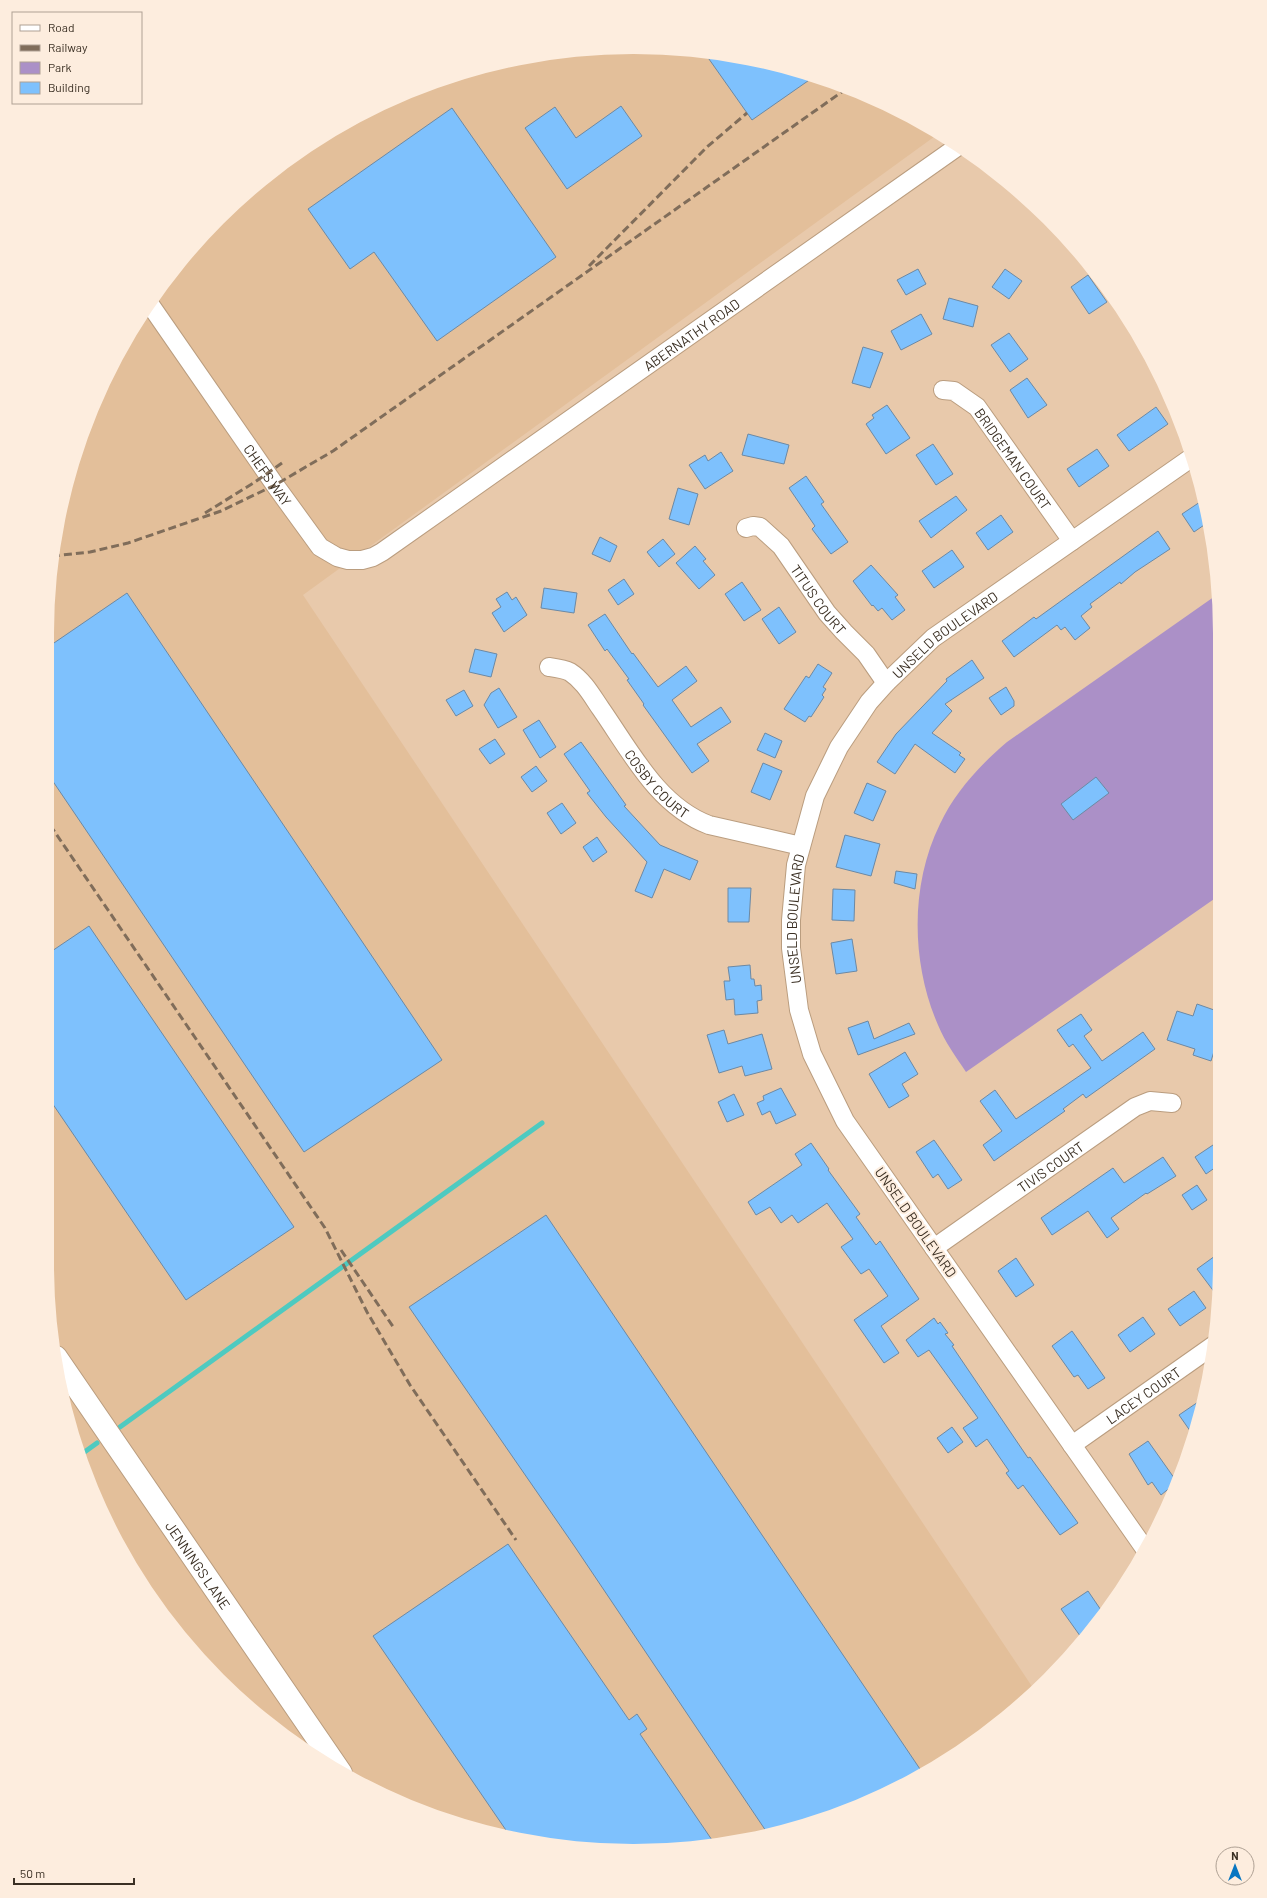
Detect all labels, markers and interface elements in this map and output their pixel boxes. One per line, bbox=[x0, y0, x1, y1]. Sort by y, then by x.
legend bbox=[12, 12, 142, 104]
text: Road bbox=[48, 20, 75, 34]
text: Railway bbox=[48, 40, 88, 54]
text: Park bbox=[48, 60, 72, 74]
text: Building bbox=[48, 80, 90, 94]
street label: ABERNATHY ROAD bbox=[640, 295, 743, 374]
street label: BRIDGEMAN COURT bbox=[972, 404, 1055, 512]
street label: CHEFS WAY bbox=[241, 441, 296, 509]
street label: TITUS COURT bbox=[788, 561, 850, 638]
street label: UNSELD BOULEVARD bbox=[888, 587, 1001, 681]
street label: COSBY COURT bbox=[622, 746, 693, 821]
street label: UNSELD BOULEVARD bbox=[782, 852, 807, 985]
street label: TIVIS COURT bbox=[1014, 1137, 1087, 1196]
street label: UNSELD BOULEVARD bbox=[872, 1164, 960, 1280]
street label: LACEY COURT bbox=[1102, 1363, 1184, 1427]
street label: JENNINGS LANE bbox=[162, 1518, 234, 1612]
north arrow bbox=[1215, 1846, 1255, 1886]
text: N bbox=[1231, 1849, 1239, 1862]
scale bar bbox=[14, 1860, 134, 1886]
text: 50 m bbox=[20, 1866, 45, 1880]

